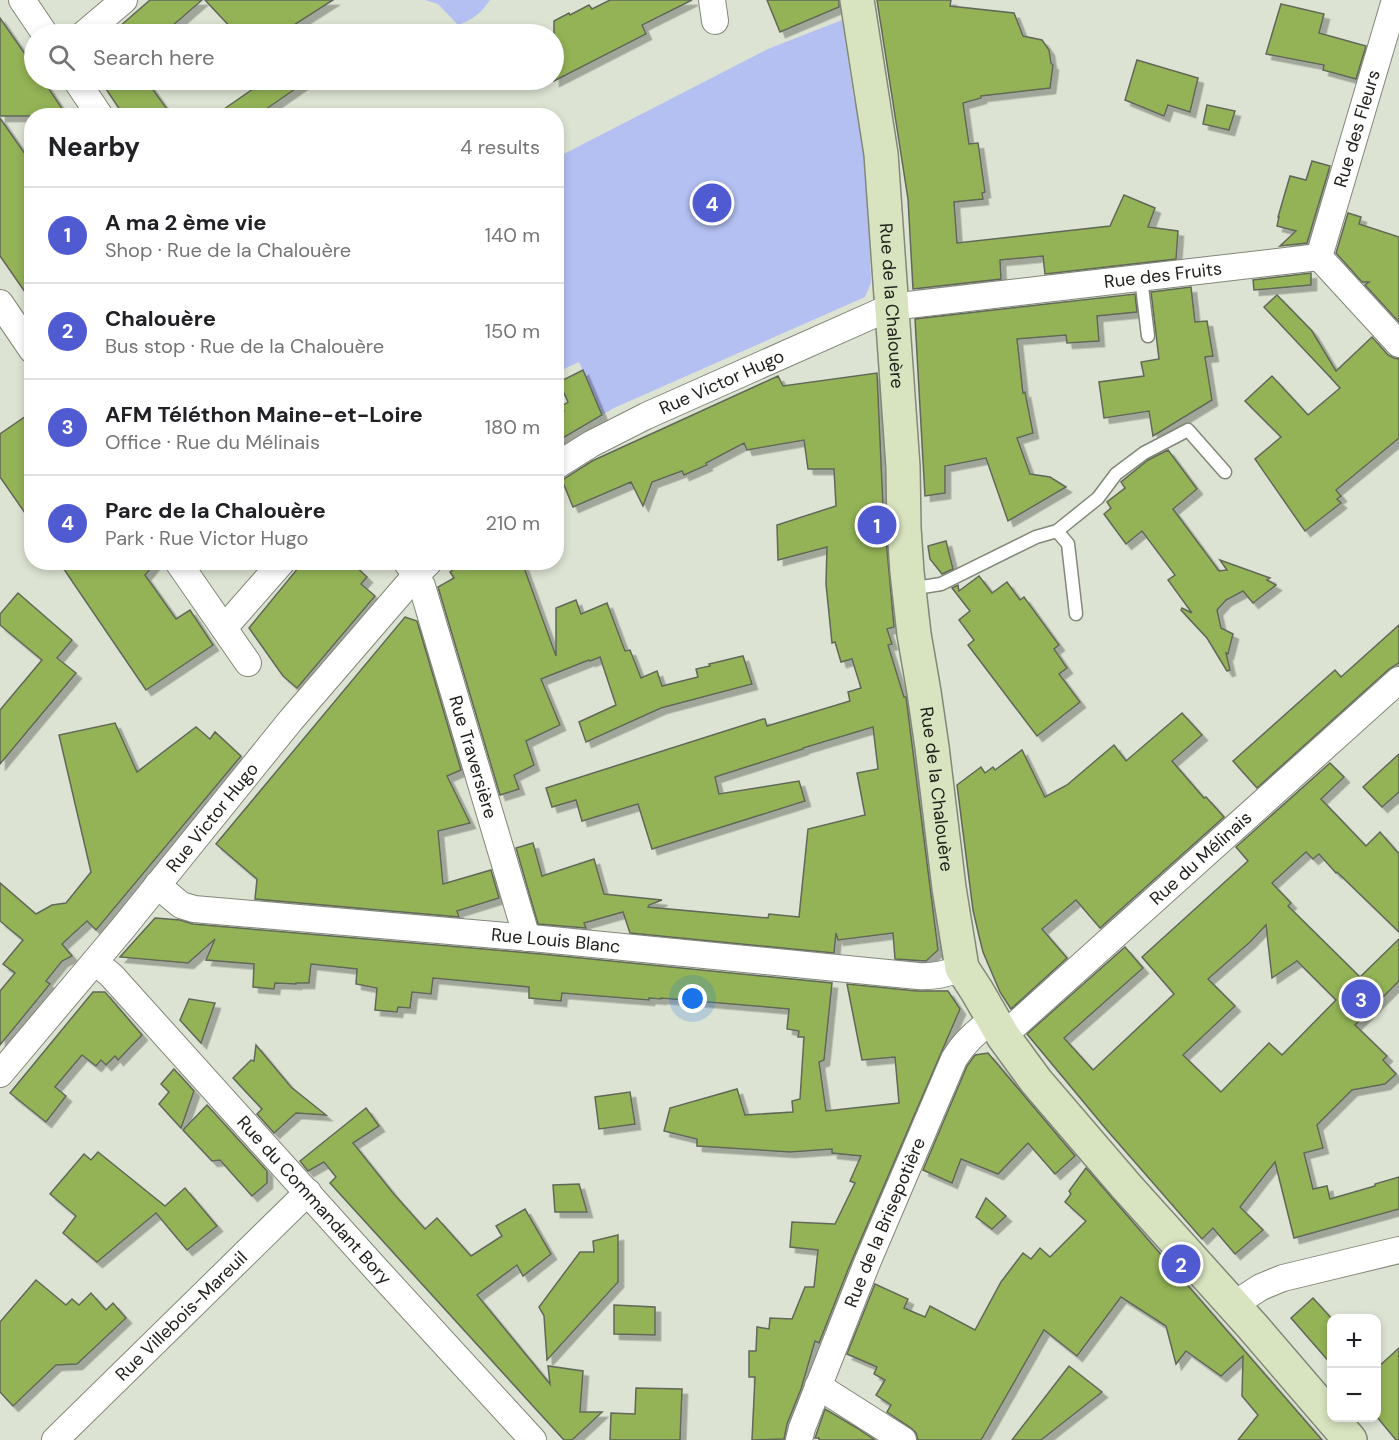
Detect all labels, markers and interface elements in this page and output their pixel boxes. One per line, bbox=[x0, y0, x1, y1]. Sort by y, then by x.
search box bbox=[24, 24, 564, 90]
icon: search bbox=[45, 41, 78, 74]
text: Search here bbox=[93, 43, 214, 72]
street label: Rue des Fleurs bbox=[1328, 67, 1386, 190]
text: Nearby bbox=[48, 130, 140, 164]
text: 4 results bbox=[460, 134, 540, 160]
pin: 4 bbox=[692, 180, 732, 226]
text: A ma 2 ème vie bbox=[105, 208, 266, 237]
text: 1 bbox=[64, 222, 71, 248]
text: 140 m bbox=[485, 222, 540, 248]
street label: Rue de la Chalouère bbox=[874, 222, 909, 389]
text: Shop · Rue de la Chalouère bbox=[105, 237, 351, 263]
street label: Rue des Fruits bbox=[1103, 256, 1223, 294]
text: Chalouère bbox=[105, 304, 216, 333]
text: 2 bbox=[62, 318, 73, 344]
text: 150 m bbox=[485, 318, 540, 344]
text: Bus stop · Rue de la Chalouère bbox=[105, 333, 384, 359]
street label: Rue Victor Hugo bbox=[655, 344, 788, 421]
text: AFM Téléthon Maine-et-Loire bbox=[105, 400, 423, 429]
text: 3 bbox=[61, 414, 74, 440]
text: 180 m bbox=[485, 414, 540, 440]
text: Office · Rue du Mélinais bbox=[105, 429, 320, 455]
text: Parc de la Chalouère bbox=[105, 496, 326, 525]
pin: 1 bbox=[858, 502, 896, 548]
text: 4 bbox=[61, 510, 74, 536]
text: 210 m bbox=[485, 510, 540, 536]
text: Park · Rue Victor Hugo bbox=[105, 525, 308, 551]
street label: Rue Traversière bbox=[443, 693, 503, 821]
street label: Rue de la Chalouère bbox=[914, 705, 959, 873]
street label: Rue Victor Hugo bbox=[161, 758, 264, 877]
street label: Rue du Mélinais bbox=[1145, 806, 1257, 910]
street label: Rue Louis Blanc bbox=[490, 923, 621, 959]
pin: 3 bbox=[1342, 976, 1380, 1022]
your location bbox=[678, 984, 707, 1013]
street label: Rue du Commandant Bory bbox=[232, 1111, 397, 1290]
street label: Rue de la Brisepotière bbox=[839, 1134, 931, 1311]
pin: 2 bbox=[1162, 1242, 1200, 1286]
street label: Rue Villebois-Mareuil bbox=[110, 1246, 253, 1386]
map controls bbox=[1327, 1314, 1381, 1422]
button: + bbox=[1327, 1314, 1381, 1368]
button: − bbox=[1327, 1368, 1381, 1422]

